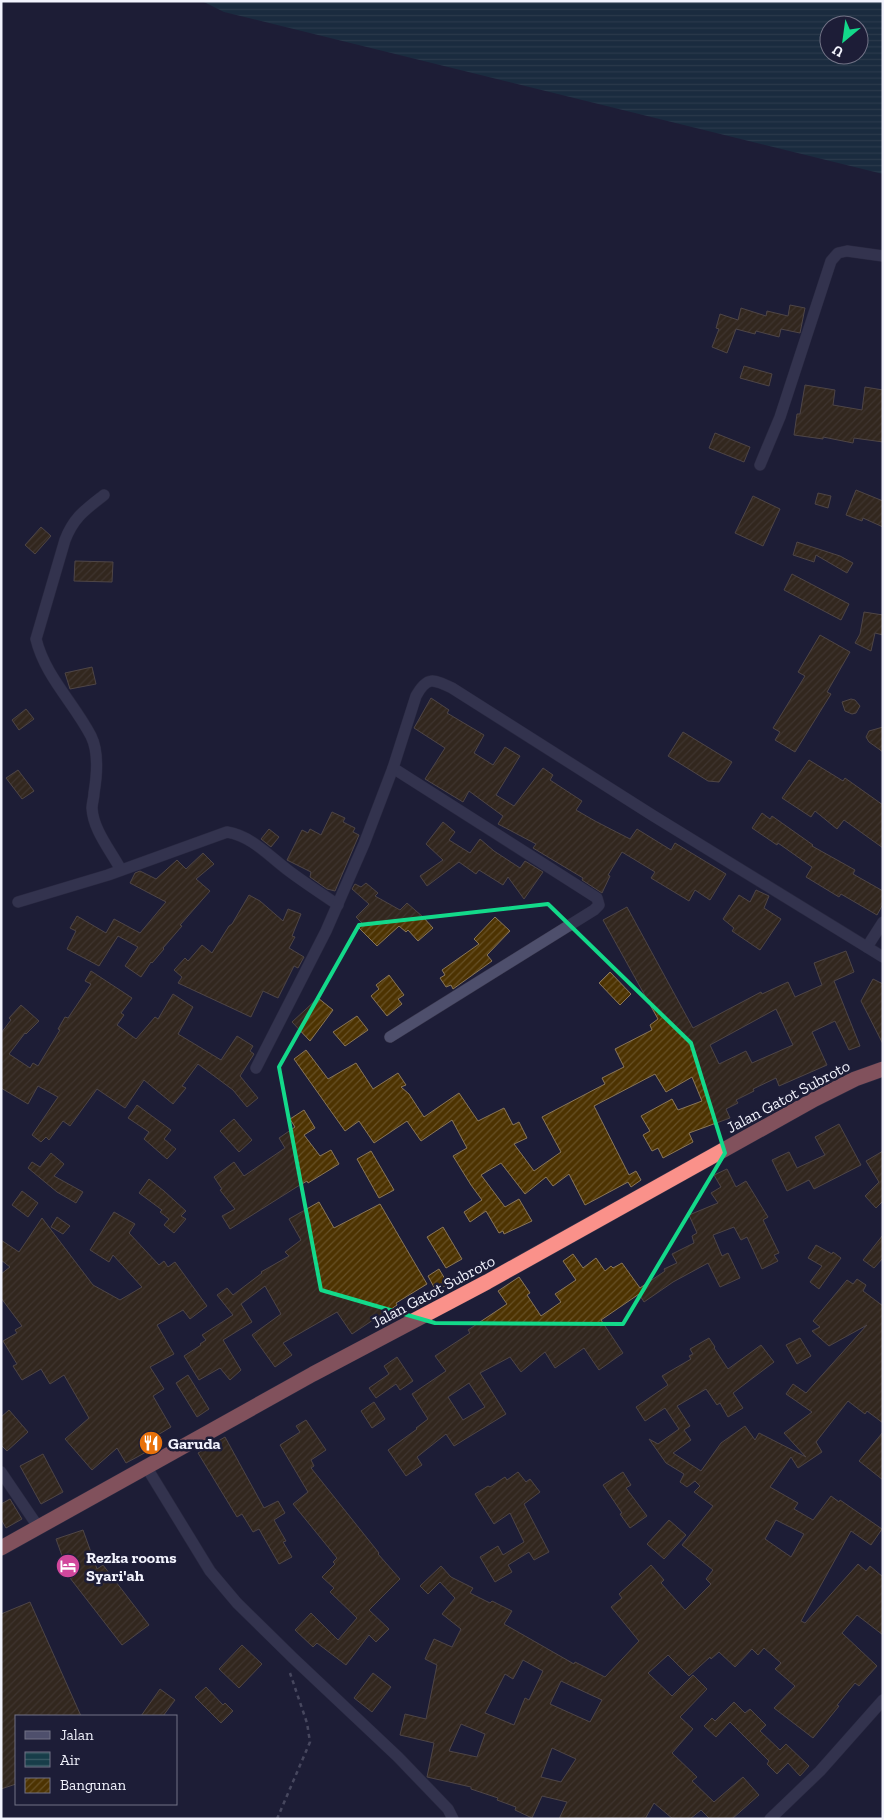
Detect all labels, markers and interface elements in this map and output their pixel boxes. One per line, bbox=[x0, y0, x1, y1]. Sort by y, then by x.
north arrow bbox=[819, 15, 869, 65]
text: U bbox=[829, 41, 846, 61]
street label: Jalan Gatot Subroto bbox=[723, 1056, 853, 1137]
street label: Jalan Gatot Subroto bbox=[368, 1251, 498, 1332]
restaurant icon: Garuda bbox=[138, 1430, 164, 1456]
place label: Garuda bbox=[168, 1434, 221, 1453]
place label: Rezka rooms Syari'ah bbox=[86, 1548, 177, 1585]
hotel icon: Rezka rooms Syari'ah bbox=[55, 1553, 81, 1579]
legend bbox=[15, 1715, 178, 1805]
text: Jalan bbox=[60, 1726, 94, 1744]
text: Air bbox=[60, 1751, 80, 1769]
text: Bangunan bbox=[60, 1776, 126, 1794]

